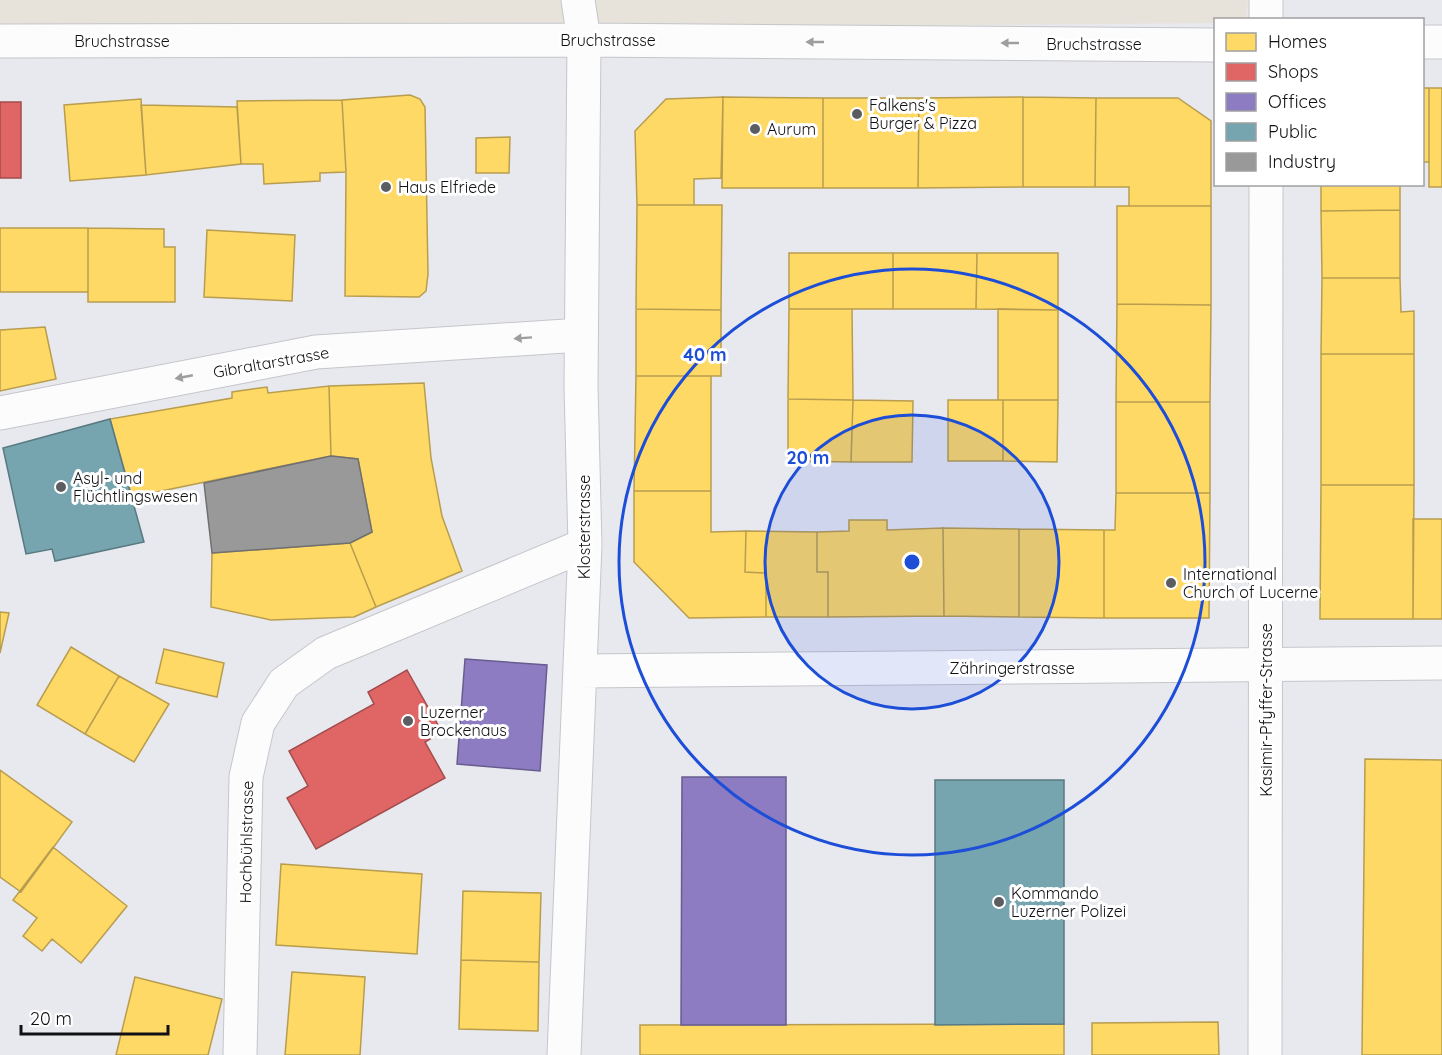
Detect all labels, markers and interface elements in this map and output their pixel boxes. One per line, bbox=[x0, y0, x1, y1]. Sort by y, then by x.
legend bbox=[1214, 18, 1424, 186]
street label: Bruchstrasse bbox=[560, 30, 656, 50]
text: Homes bbox=[1268, 30, 1327, 53]
street label: Bruchstrasse bbox=[74, 31, 170, 51]
street label: Bruchstrasse bbox=[1046, 34, 1142, 54]
one-way arrow bbox=[806, 37, 825, 47]
one-way arrow bbox=[1001, 38, 1020, 48]
text: Shops bbox=[1268, 60, 1319, 83]
text: Offices bbox=[1268, 90, 1327, 113]
place label: Falkens's Burger & Pizza bbox=[869, 95, 977, 133]
marker: Falkens's Burger & Pizza bbox=[850, 107, 864, 121]
place label: Aurum bbox=[767, 119, 816, 139]
text: Public bbox=[1268, 120, 1317, 143]
marker: Aurum bbox=[748, 122, 762, 136]
text: Industry bbox=[1268, 150, 1336, 173]
place label: Haus Elfriede bbox=[398, 177, 496, 197]
marker: Haus Elfriede bbox=[379, 180, 393, 194]
one-way arrow bbox=[513, 334, 532, 343]
street label: Gibraltarstrasse bbox=[211, 342, 331, 382]
text: 40 m bbox=[683, 343, 727, 366]
one-way arrow bbox=[174, 373, 193, 382]
text: 20 m bbox=[787, 446, 829, 469]
place label: Asyl- und Flüchtlingswesen bbox=[73, 468, 198, 506]
street label: Klosterstrasse bbox=[574, 475, 594, 579]
marker: Asyl- und Flüchtlingswesen bbox=[54, 480, 68, 494]
centre of rings bbox=[902, 552, 922, 572]
place label: International Church of Lucerne bbox=[1183, 564, 1318, 602]
marker: International Church of Lucerne bbox=[1164, 576, 1178, 590]
street label: Kasimir-Pfyffer-Strasse bbox=[1256, 623, 1276, 797]
street label: Zähringerstrasse bbox=[949, 658, 1075, 678]
place label: Luzerner Brockenaus bbox=[420, 702, 507, 740]
marker: Luzerner Brockenaus bbox=[401, 714, 415, 728]
street label: Hochbühlstrasse bbox=[235, 780, 257, 904]
place label: Kommando Luzerner Polizei bbox=[1011, 883, 1126, 921]
marker: Kommando Luzerner Polizei bbox=[992, 895, 1006, 909]
scale bar bbox=[21, 998, 168, 1036]
text: 20 m bbox=[30, 1007, 72, 1030]

